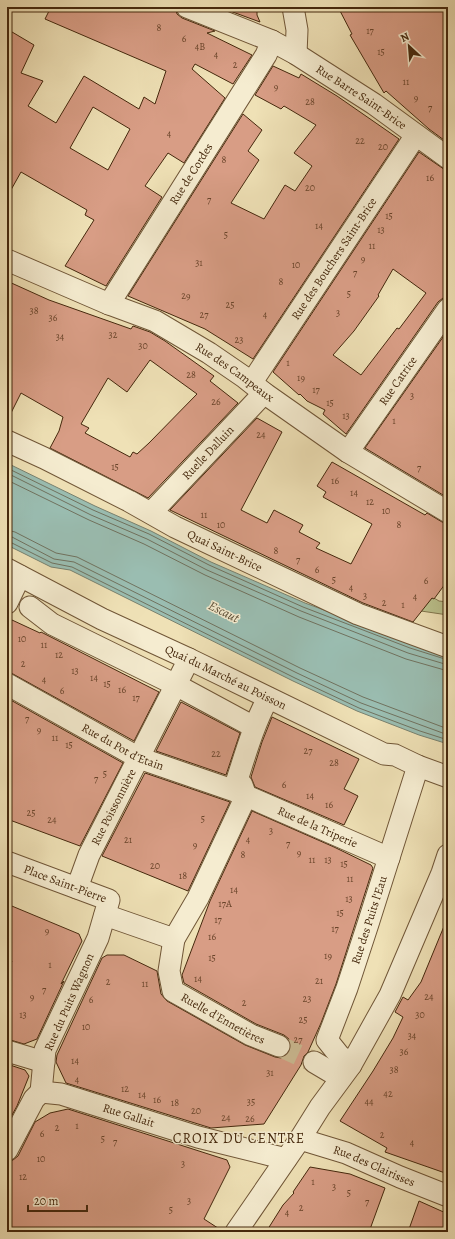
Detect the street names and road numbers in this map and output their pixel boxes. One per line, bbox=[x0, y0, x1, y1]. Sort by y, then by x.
street label: Rue Barre Saint-Brice bbox=[313, 61, 410, 133]
street label: Rue de Cordes bbox=[166, 140, 217, 208]
street label: Rue des Bouchers Saint-Brice bbox=[287, 194, 380, 323]
street label: Rue des Campeaux bbox=[193, 339, 277, 406]
street label: Rue Catrice bbox=[375, 353, 421, 409]
street label: Ruelle Dalluin bbox=[178, 422, 238, 483]
street label: Quai Saint-Brice bbox=[185, 526, 265, 575]
street label: Quai du Marché au Poisson bbox=[162, 641, 290, 713]
street label: Rue du Pot d'Etain bbox=[79, 720, 166, 774]
street label: Rue Poissonnière bbox=[87, 766, 140, 848]
street label: Rue de la Triperie bbox=[275, 803, 360, 851]
street label: Place Saint-Pierre bbox=[21, 861, 109, 906]
street label: Rue des Puits l'Eau bbox=[347, 873, 391, 966]
street label: Rue du Puits Wagnon bbox=[40, 950, 98, 1053]
street label: Ruelle d'Ennetières bbox=[178, 989, 268, 1048]
street label: Rue Gallait bbox=[101, 1100, 157, 1131]
street label: Rue des Clairisses bbox=[331, 1142, 418, 1190]

